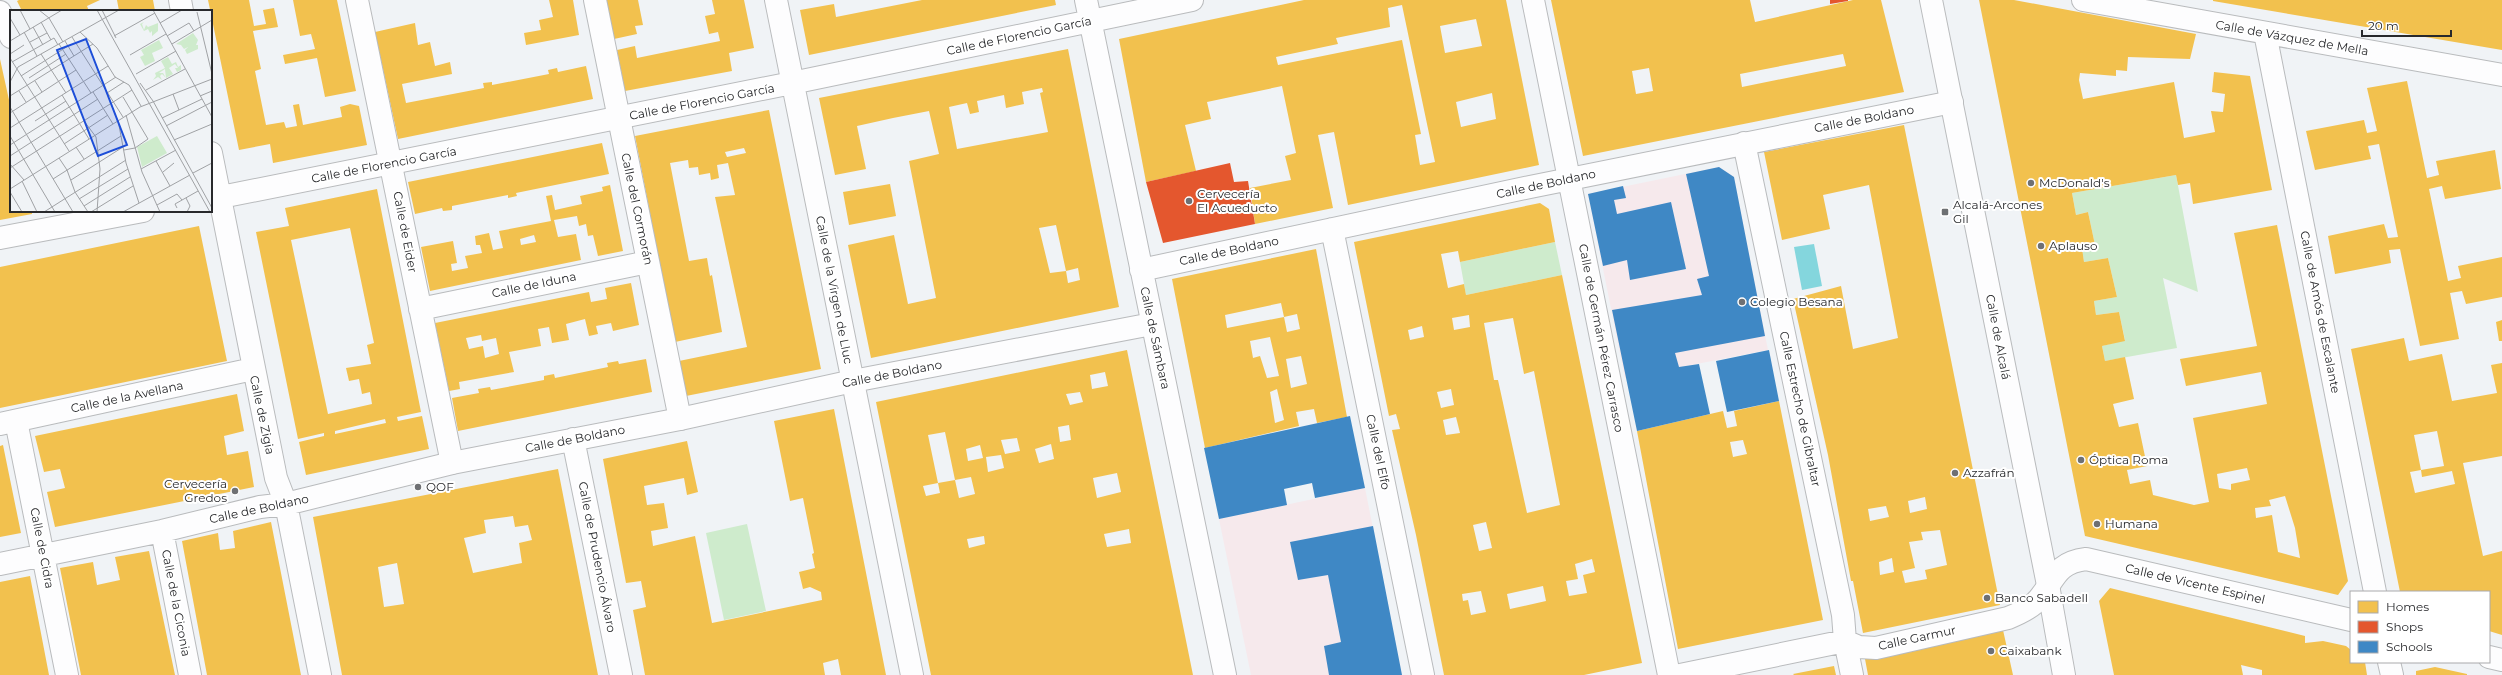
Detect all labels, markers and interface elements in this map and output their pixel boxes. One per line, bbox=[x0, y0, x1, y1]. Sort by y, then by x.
inset map bbox=[10, 10, 212, 212]
scale bar bbox=[2362, 12, 2451, 38]
street label: Calle de Florencio García bbox=[945, 13, 1093, 58]
street label: Calle de Vázquez de Mella bbox=[2214, 17, 2370, 58]
text: 20 m bbox=[2368, 18, 2399, 33]
street label: Calle de Florencio García bbox=[628, 80, 776, 123]
street label: Calle de Boldano bbox=[1813, 101, 1915, 136]
street label: Calle de Florencio García bbox=[310, 143, 458, 186]
street label: Calle del Cormorán bbox=[618, 151, 657, 266]
street label: Calle de Boldano bbox=[1495, 166, 1597, 201]
place label: McDonald's bbox=[2039, 175, 2110, 190]
marker: McDonald's bbox=[2026, 178, 2036, 188]
place label: Cervecería El Acueducto bbox=[1197, 186, 1277, 215]
street label: Calle de Eider bbox=[390, 190, 421, 274]
marker: Cervecería El Acueducto bbox=[1184, 196, 1194, 206]
place label: Alcalá-Arcones Gil bbox=[1953, 197, 2042, 226]
marker: Alcalá-Arcones Gil bbox=[1940, 207, 1950, 217]
street label: Calle de la Virgen de Lluc bbox=[813, 214, 856, 366]
street label: Calle de Amós de Escalante bbox=[2297, 229, 2344, 394]
street label: Calle de Boldano bbox=[1178, 233, 1280, 268]
place label: Aplauso bbox=[2049, 238, 2098, 253]
marker: Aplauso bbox=[2036, 241, 2046, 251]
street label: Calle de Germán Pérez Carrasco bbox=[1576, 242, 1627, 433]
street label: Calle de Iduna bbox=[490, 268, 577, 301]
street label: Calle de Sámbara bbox=[1137, 285, 1174, 391]
street label: Calle de Alcalá bbox=[1983, 293, 2014, 381]
place label: Colegio Besana bbox=[1750, 294, 1843, 309]
marker: Colegio Besana bbox=[1737, 297, 1747, 307]
street label: Calle Estrecho de Gibraltar bbox=[1777, 330, 1824, 488]
street label: Calle de Boldano bbox=[841, 356, 943, 391]
street label: Calle de Zigia bbox=[247, 374, 278, 456]
street label: Calle de la Avellana bbox=[69, 377, 185, 416]
street label: Calle del Elfo bbox=[1363, 413, 1394, 491]
street label: Calle de Boldano bbox=[524, 421, 626, 456]
place label: Óptica Roma bbox=[2089, 452, 2168, 467]
marker: Óptica Roma bbox=[2076, 455, 2086, 465]
place label: Azzafrán bbox=[1963, 465, 2015, 480]
marker: Azzafrán bbox=[1950, 468, 1960, 478]
place label: Cervecería Gredos bbox=[164, 476, 227, 505]
place label: QOF bbox=[426, 479, 454, 494]
street label: Calle de Prudencio Álvaro bbox=[575, 480, 619, 634]
marker: QOF bbox=[413, 482, 423, 492]
marker: Cervecería Gredos bbox=[230, 486, 240, 496]
street label: Calle de Boldano bbox=[208, 491, 310, 526]
street label: Calle de Cidra bbox=[27, 506, 58, 590]
place label: Humana bbox=[2105, 516, 2158, 531]
marker: Humana bbox=[2092, 519, 2102, 529]
street label: Calle de la Ciconia bbox=[159, 548, 194, 658]
street label: Calle de Vicente Espinel bbox=[2124, 560, 2266, 607]
place label: Banco Sabadell bbox=[1995, 590, 2088, 605]
legend bbox=[2350, 591, 2490, 663]
marker: Banco Sabadell bbox=[1982, 593, 1992, 603]
text: Homes bbox=[2386, 599, 2429, 614]
text: Shops bbox=[2386, 619, 2423, 634]
street label: Calle Garmur bbox=[1877, 622, 1957, 653]
text: Schools bbox=[2386, 639, 2432, 654]
place label: Caixabank bbox=[1999, 643, 2062, 658]
marker: Caixabank bbox=[1986, 646, 1996, 656]

